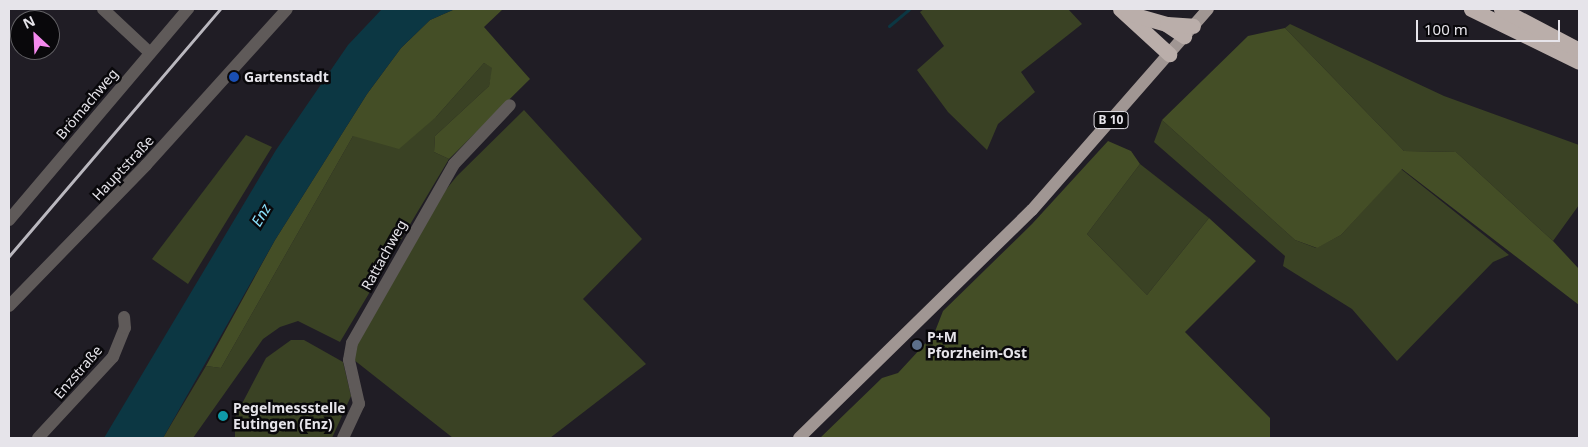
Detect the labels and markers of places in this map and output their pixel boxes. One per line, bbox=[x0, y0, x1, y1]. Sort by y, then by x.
place label: Gartenstadt bbox=[244, 69, 329, 85]
marker: Gartenstadt bbox=[228, 71, 240, 83]
place label: P+M Pforzheim-Ost bbox=[927, 329, 1027, 362]
marker: P+M Pforzheim-Ost bbox=[911, 339, 923, 351]
place label: Pegelmessstelle Eutingen (Enz) bbox=[233, 400, 346, 432]
marker: Pegelmessstelle Eutingen (Enz) bbox=[217, 410, 229, 422]

